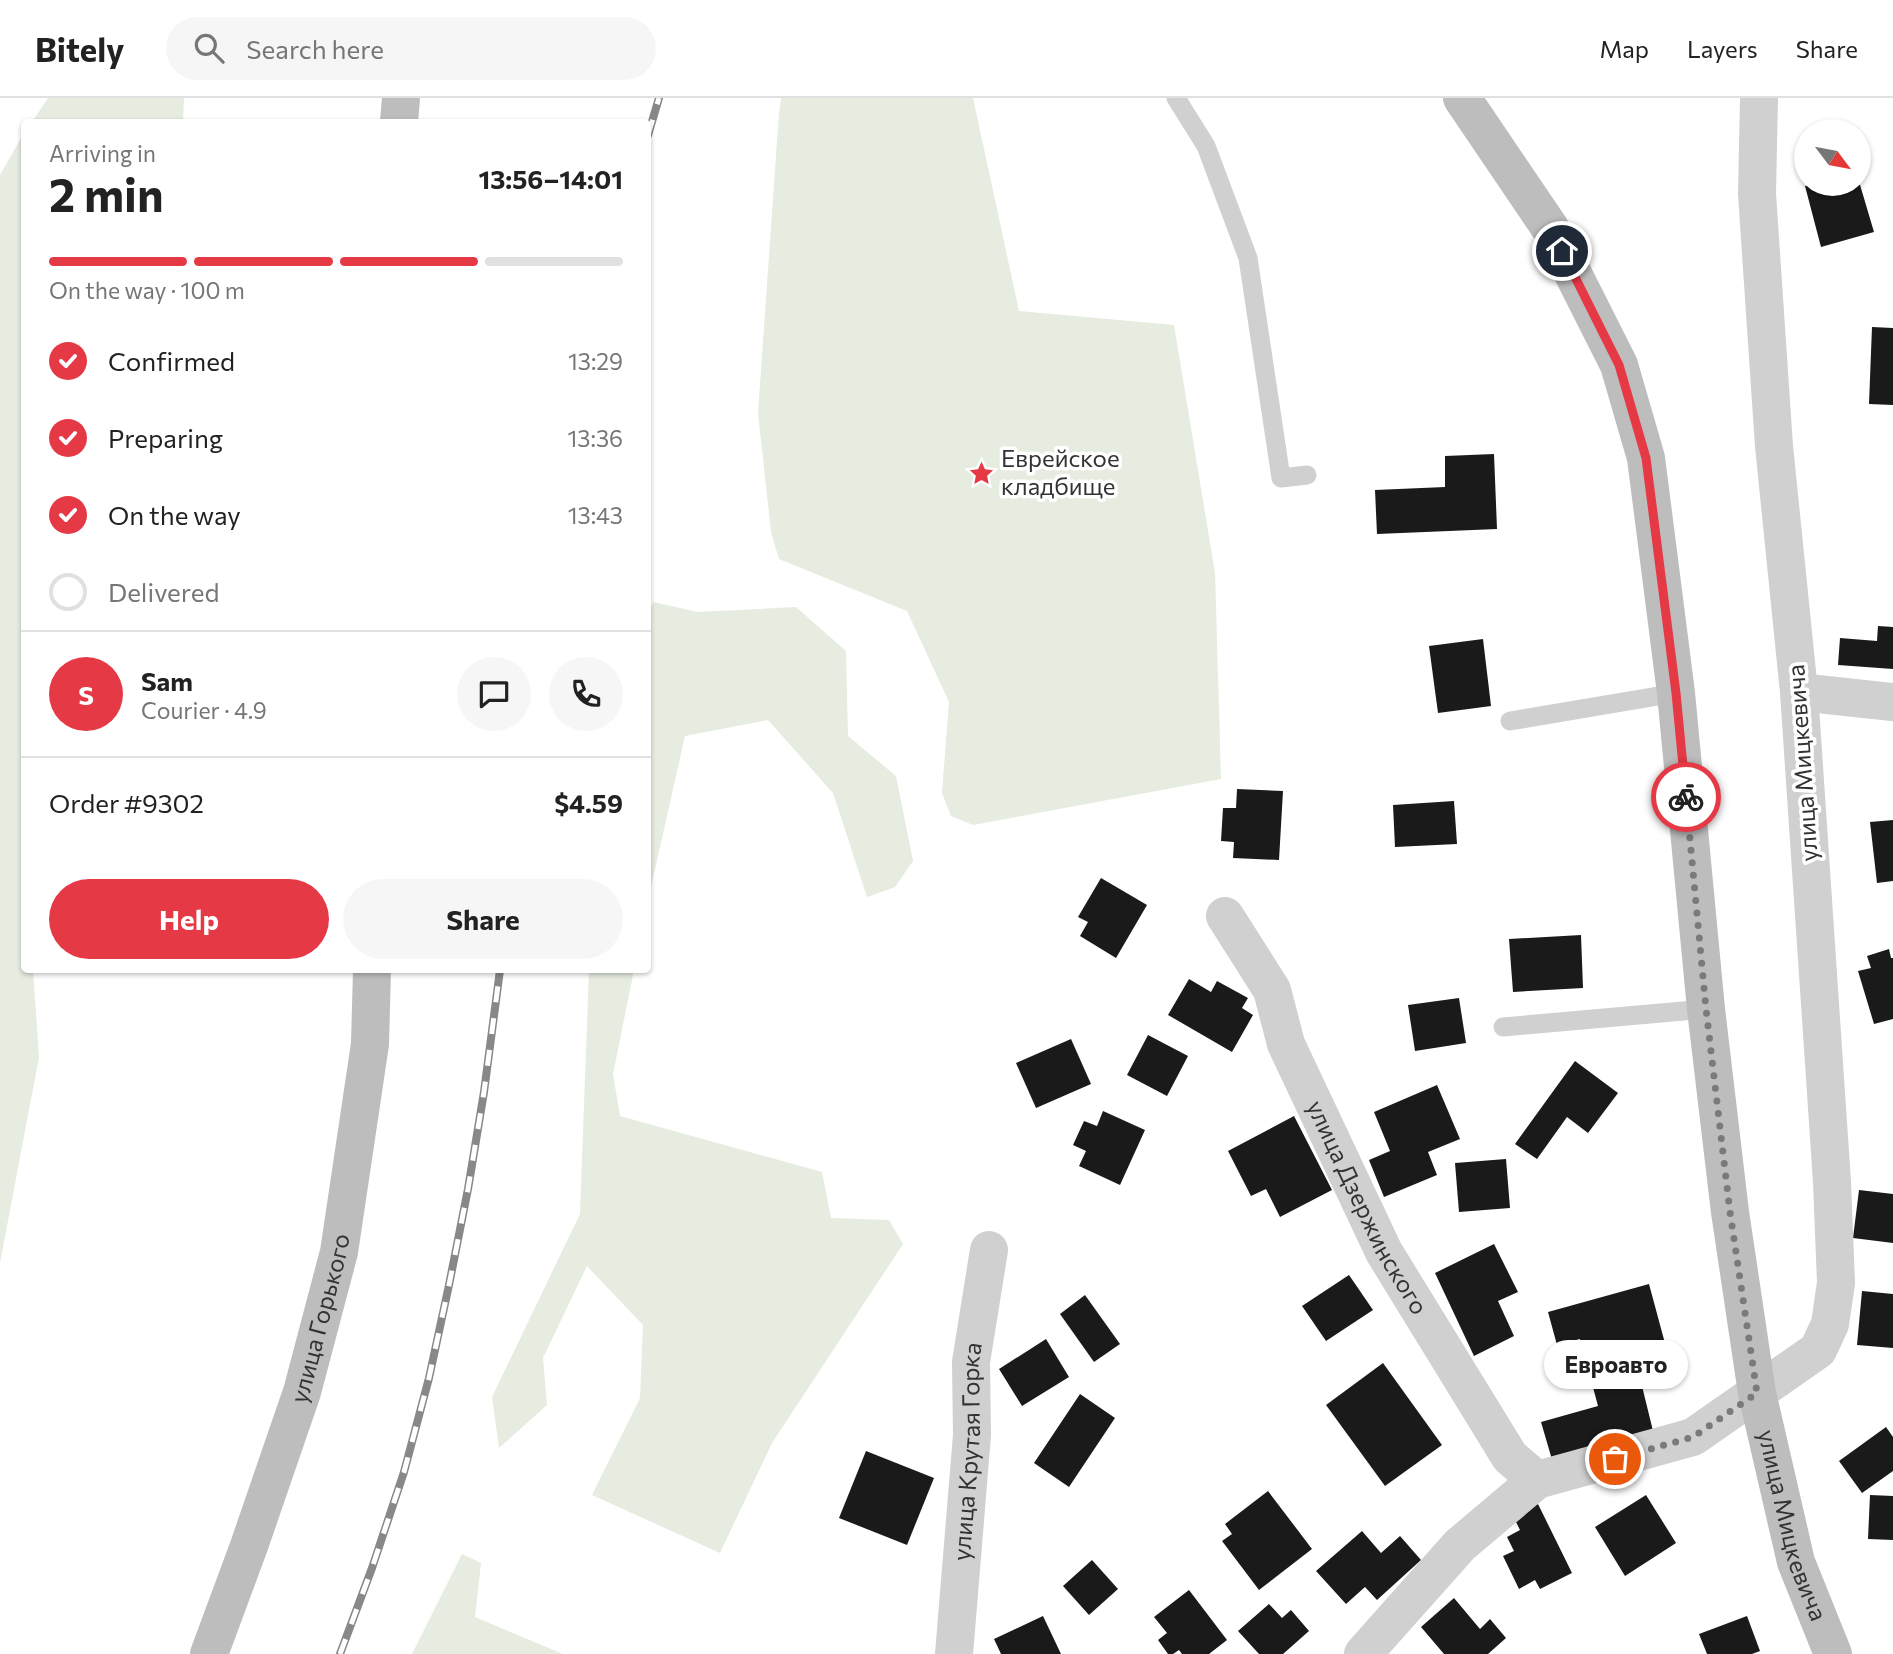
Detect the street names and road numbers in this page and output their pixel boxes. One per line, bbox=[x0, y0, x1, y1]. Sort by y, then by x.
street label: улица Мицкевича bbox=[1780, 664, 1823, 863]
street label: улица Дзержинского bbox=[1302, 1095, 1435, 1319]
street label: улица Горького bbox=[283, 1232, 355, 1407]
street label: улица Крутая Горка bbox=[946, 1340, 987, 1562]
street label: улица Мицкевича bbox=[1753, 1427, 1834, 1625]

